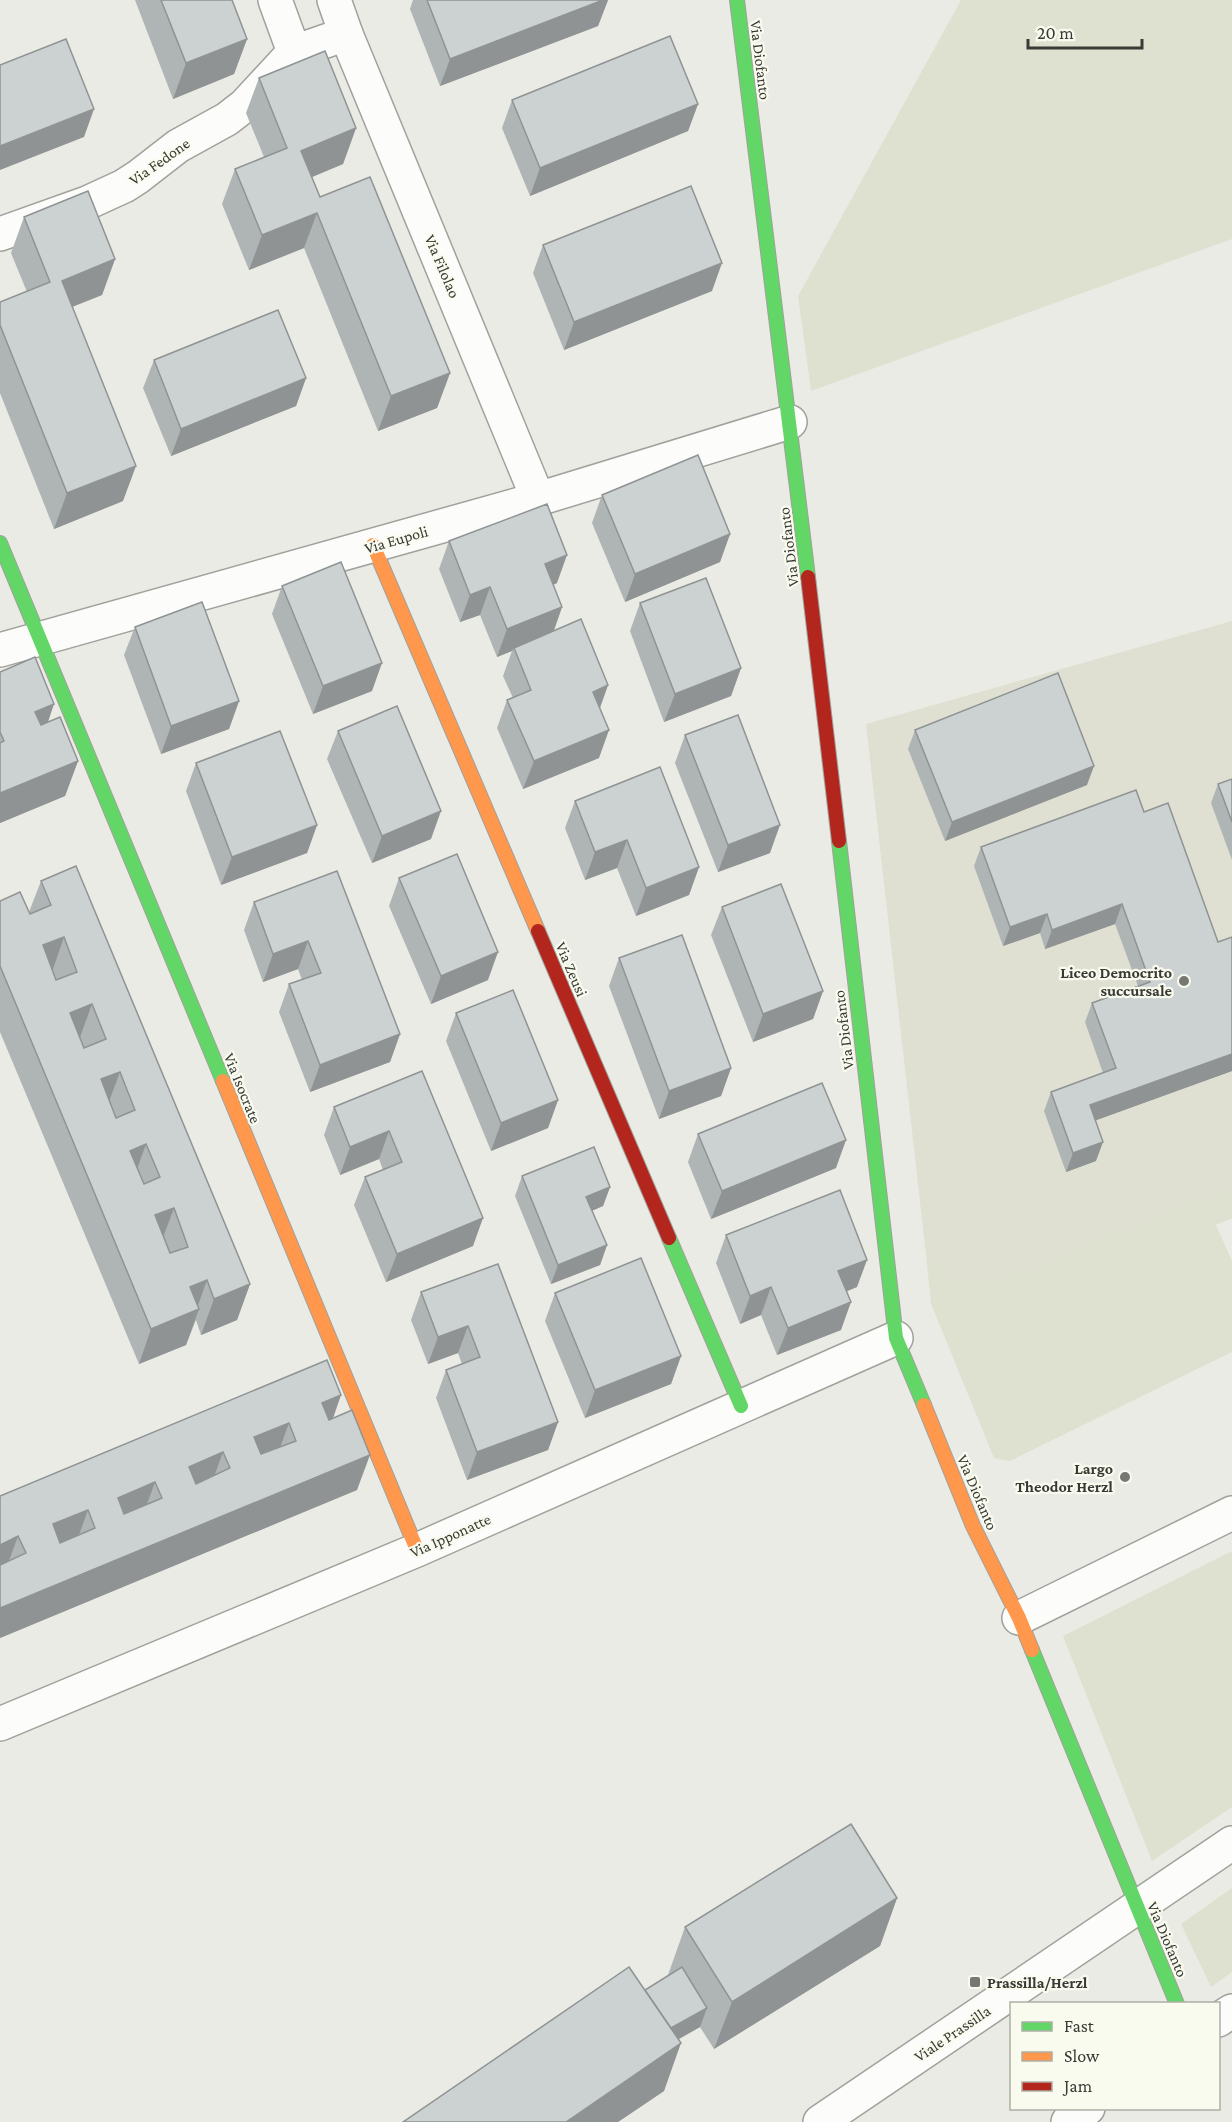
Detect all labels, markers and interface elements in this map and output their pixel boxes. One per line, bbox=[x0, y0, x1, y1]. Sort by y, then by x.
scale bar bbox=[1028, 12, 1142, 50]
street label: Via Diofanto bbox=[747, 19, 774, 101]
text: 20 m bbox=[1037, 23, 1074, 43]
street label: Via Fedone bbox=[126, 134, 193, 188]
street label: Via Filolao bbox=[422, 232, 464, 300]
street label: Via Diofanto bbox=[775, 506, 802, 588]
street label: Via Eupoli bbox=[362, 522, 430, 558]
street label: Via Zeusi bbox=[552, 939, 591, 999]
place label: Liceo Democrito succursale bbox=[1060, 964, 1173, 999]
marker: Liceo Democrito succursale bbox=[1177, 974, 1191, 988]
street label: Via Diofanto bbox=[830, 989, 857, 1071]
street label: Via Isocrate bbox=[221, 1051, 264, 1126]
street label: Via Diofanto bbox=[954, 1452, 1001, 1532]
place label: Largo Theodor Herzl bbox=[1015, 1460, 1113, 1495]
marker: Largo Theodor Herzl bbox=[1118, 1470, 1132, 1484]
street label: Via Ipponatte bbox=[407, 1510, 494, 1562]
street label: Via Diofanto bbox=[1144, 1899, 1191, 1979]
place label: Prassilla/Herzl bbox=[987, 1974, 1088, 1991]
marker: Prassilla/Herzl bbox=[968, 1975, 982, 1989]
street label: Viale Prassilla bbox=[911, 2001, 994, 2065]
legend bbox=[1010, 2002, 1220, 2110]
text: Fast bbox=[1064, 2016, 1095, 2036]
text: Slow bbox=[1064, 2046, 1100, 2066]
text: Jam bbox=[1062, 2076, 1093, 2096]

